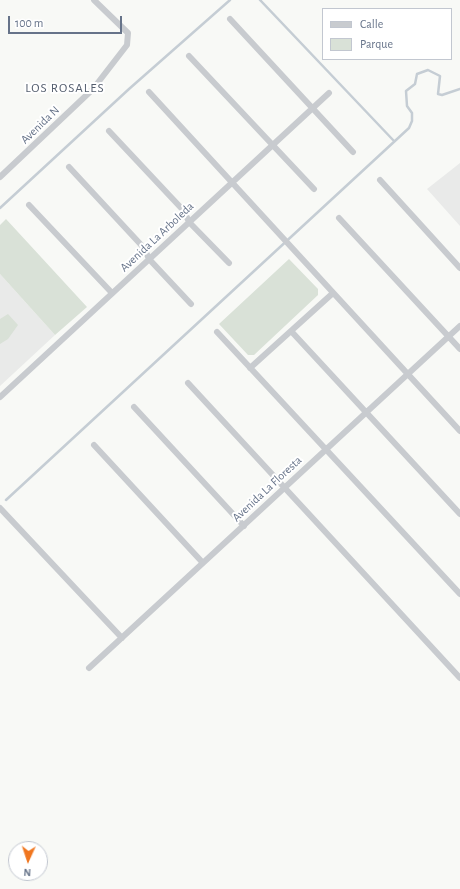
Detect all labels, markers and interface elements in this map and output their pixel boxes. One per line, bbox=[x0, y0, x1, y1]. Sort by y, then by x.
scale bar bbox=[10, 8, 124, 34]
legend bbox=[322, 8, 452, 60]
text: 100 m bbox=[15, 17, 43, 29]
text: Calle bbox=[360, 18, 383, 30]
text: Parque bbox=[360, 38, 393, 50]
district label: LOS ROSALES bbox=[25, 80, 105, 96]
street label: Avenida N bbox=[18, 103, 62, 147]
street label: Avenida La Arboleda bbox=[117, 199, 197, 275]
street label: Avenida La Floresta bbox=[229, 453, 305, 525]
north arrow bbox=[8, 841, 48, 881]
text: N bbox=[23, 867, 32, 878]

